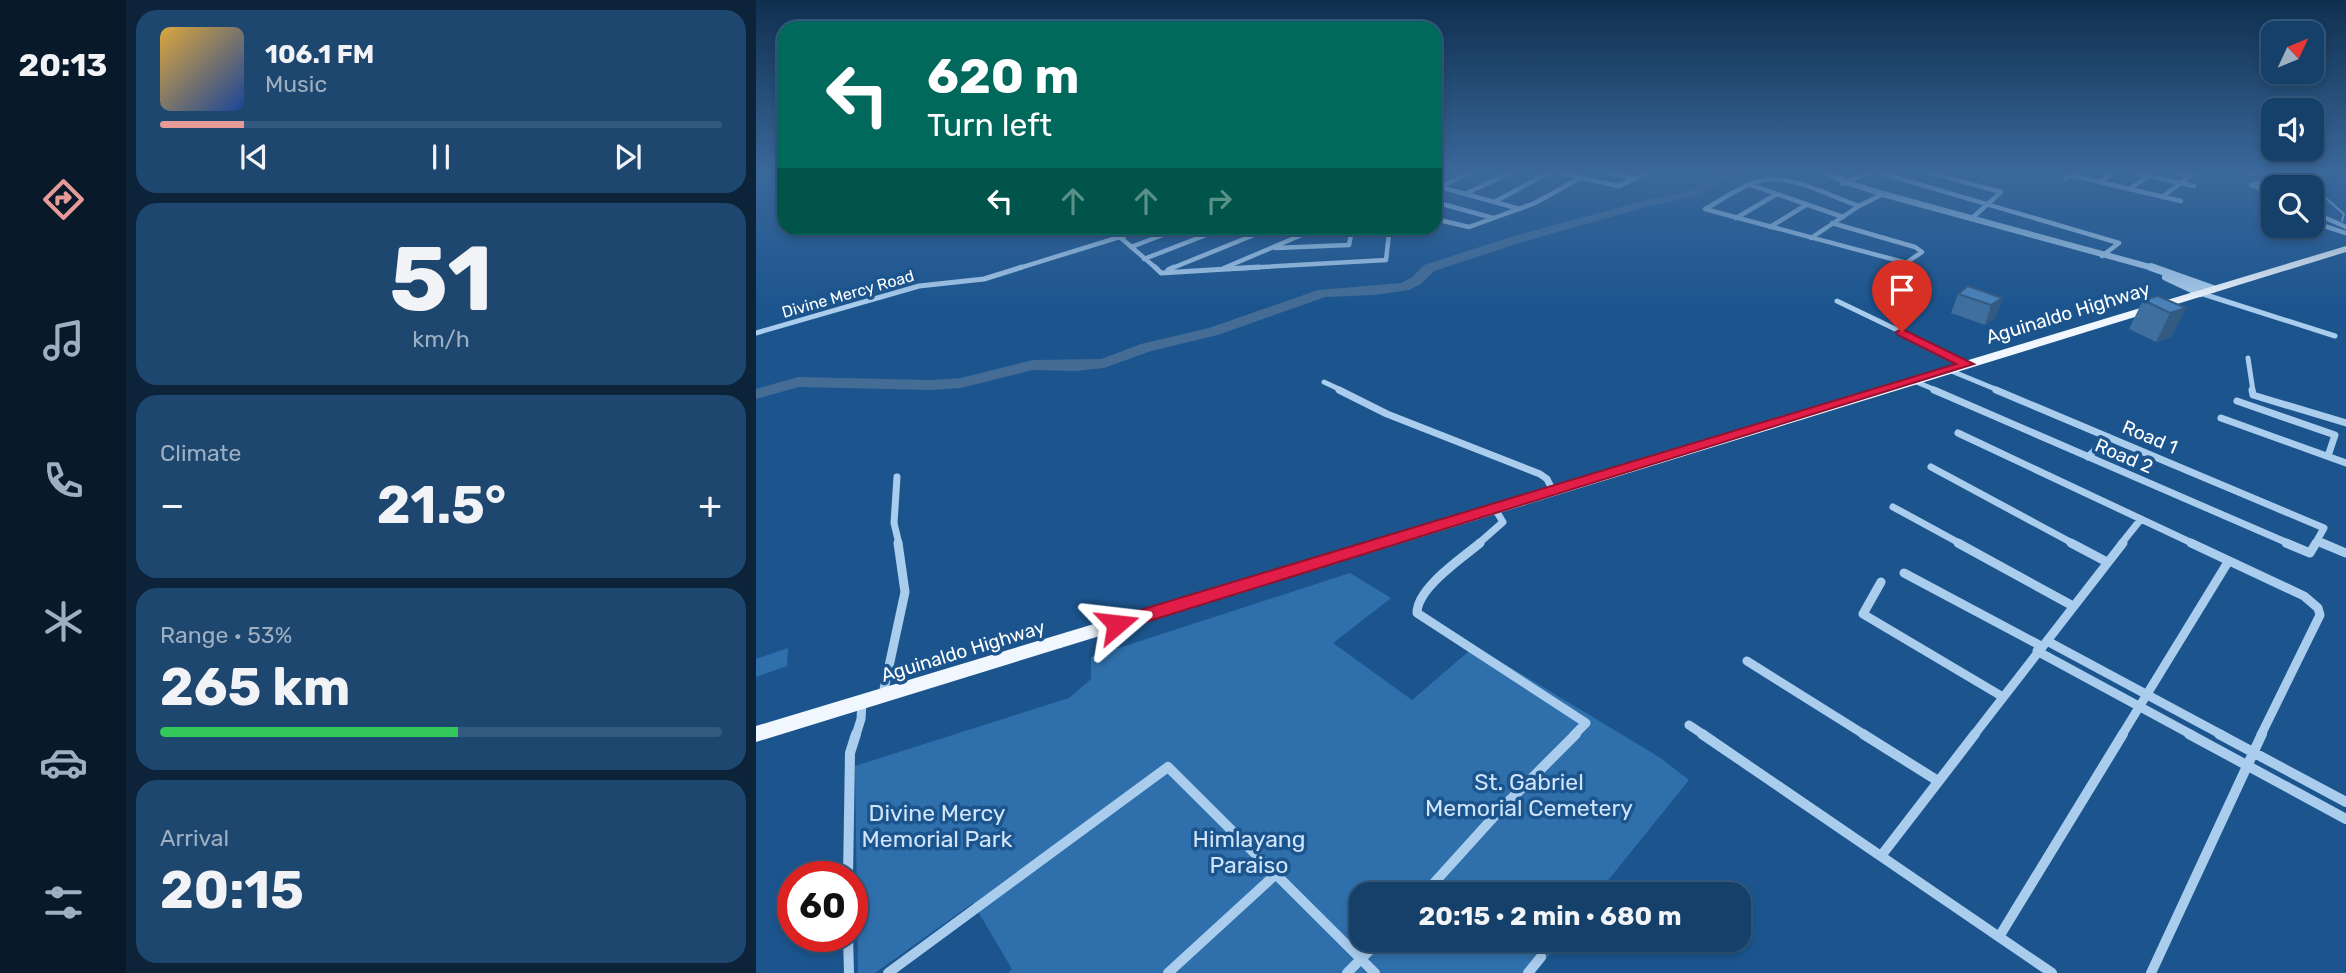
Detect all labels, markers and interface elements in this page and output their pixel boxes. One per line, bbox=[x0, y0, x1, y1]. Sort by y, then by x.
north arrow bbox=[2261, 21, 2324, 84]
map controls bbox=[2261, 21, 2324, 238]
text: 106.1 FM bbox=[265, 39, 374, 70]
text: 20:13 bbox=[19, 46, 107, 84]
text: 620 m bbox=[927, 47, 1079, 105]
icon: left bbox=[812, 49, 903, 140]
text: Music bbox=[265, 70, 327, 98]
button: sound bbox=[2261, 98, 2324, 161]
text: Turn left bbox=[927, 106, 1052, 144]
icon: previous bbox=[235, 138, 273, 176]
icon: pause bbox=[422, 138, 460, 176]
icon: next bbox=[609, 138, 647, 176]
icon: directions bbox=[39, 175, 88, 224]
button: search bbox=[2261, 175, 2324, 238]
icon: left bbox=[981, 182, 1019, 220]
icon: ahead bbox=[1054, 182, 1092, 220]
icon: ahead bbox=[1127, 182, 1165, 220]
icon: right bbox=[1200, 182, 1238, 220]
text: 51 bbox=[389, 225, 493, 333]
pin bbox=[1872, 260, 1932, 332]
street label: Divine Mercy Road bbox=[780, 266, 916, 322]
icon: arrive bbox=[1883, 271, 1921, 309]
street label: Aguinaldo Highway bbox=[1983, 277, 2153, 349]
icon: music bbox=[39, 316, 88, 365]
text: km/h bbox=[412, 325, 470, 353]
street label: Road 1 bbox=[2119, 415, 2181, 459]
street label: Road 2 bbox=[2092, 434, 2156, 478]
text: Climate bbox=[160, 439, 241, 467]
icon: phone bbox=[39, 456, 88, 505]
text: 21.5° bbox=[377, 474, 506, 536]
text: − bbox=[160, 482, 185, 528]
text: + bbox=[698, 482, 722, 528]
position arrow bbox=[1080, 587, 1154, 661]
icon: climate bbox=[39, 597, 88, 646]
street label: Aguinaldo Highway bbox=[878, 615, 1048, 687]
text: Range · 53% bbox=[160, 621, 292, 649]
text: 265 km bbox=[160, 656, 350, 718]
icon: car bbox=[39, 738, 88, 787]
park label: St. Gabriel Memorial Cemetery bbox=[1425, 768, 1633, 822]
park label: Divine Mercy Memorial Park bbox=[862, 799, 1013, 853]
text: Arrival bbox=[160, 824, 229, 852]
park label: Himlayang Paraiso bbox=[1192, 825, 1306, 879]
text: 20:15 bbox=[160, 859, 304, 921]
speed limit sign: 60 bbox=[777, 861, 868, 952]
icon: filters bbox=[39, 878, 88, 927]
text: 20:15 · 2 min · 680 m bbox=[1418, 901, 1682, 932]

